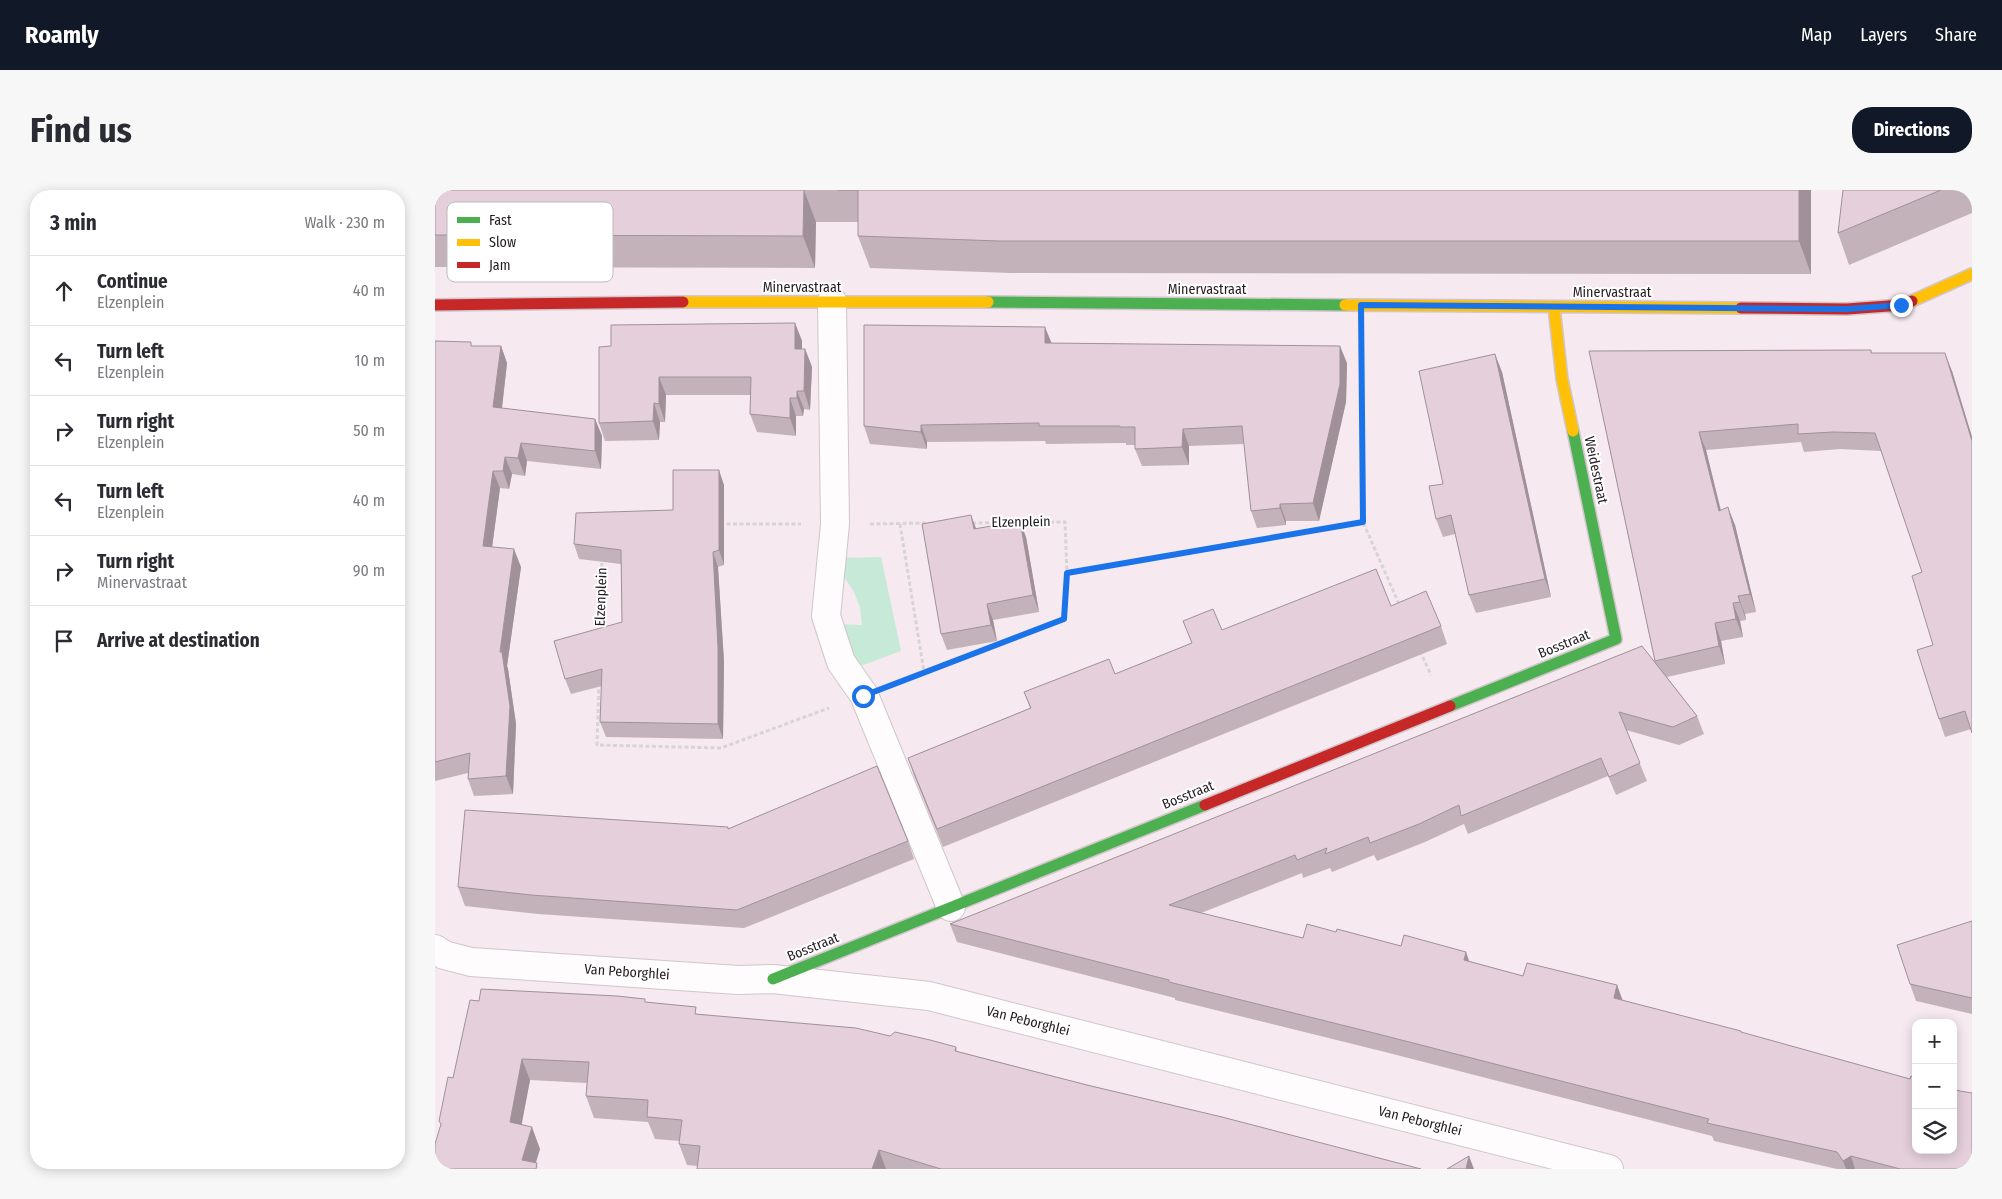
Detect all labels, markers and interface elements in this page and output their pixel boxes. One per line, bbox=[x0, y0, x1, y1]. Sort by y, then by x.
text: Roamly bbox=[25, 21, 99, 49]
text: Map bbox=[1801, 24, 1832, 46]
text: Layers bbox=[1860, 24, 1907, 46]
text: Share bbox=[1935, 24, 1977, 46]
button: Directions bbox=[1852, 107, 1972, 153]
text: Find us bbox=[30, 109, 132, 151]
legend bbox=[447, 202, 613, 282]
text: 3 min bbox=[50, 210, 97, 236]
text: Fast bbox=[489, 212, 512, 229]
text: Walk · 230 m bbox=[305, 213, 385, 232]
text: Slow bbox=[489, 234, 516, 251]
text: Jam bbox=[489, 257, 510, 274]
text: Continue bbox=[97, 270, 168, 293]
icon: ahead bbox=[50, 277, 78, 305]
street label: Minervastraat bbox=[763, 279, 842, 296]
text: 40 m bbox=[353, 281, 385, 300]
street label: Minervastraat bbox=[1168, 281, 1247, 298]
street label: Minervastraat bbox=[1573, 284, 1652, 301]
text: Elzenplein bbox=[97, 293, 164, 312]
route end bbox=[1890, 294, 1913, 317]
text: Turn left bbox=[97, 340, 164, 363]
icon: left bbox=[50, 347, 78, 375]
text: 10 m bbox=[354, 351, 385, 370]
text: Elzenplein bbox=[97, 363, 164, 382]
text: Turn right bbox=[97, 410, 174, 433]
icon: right bbox=[50, 417, 78, 445]
text: 50 m bbox=[353, 421, 385, 440]
text: Elzenplein bbox=[97, 433, 164, 452]
street label: Weidestraat bbox=[1581, 435, 1612, 506]
text: Turn left bbox=[97, 480, 164, 503]
icon: left bbox=[50, 487, 78, 515]
text: 40 m bbox=[353, 491, 385, 510]
text: Elzenplein bbox=[97, 503, 164, 522]
street label: Elzenplein bbox=[991, 513, 1051, 531]
text: Turn right bbox=[97, 550, 174, 573]
icon: right bbox=[50, 557, 78, 585]
text: 90 m bbox=[353, 561, 385, 580]
street label: Elzenplein bbox=[591, 567, 611, 627]
text: Minervastraat bbox=[97, 573, 187, 592]
street label: Bosstraat bbox=[1536, 626, 1593, 662]
icon: arrive bbox=[50, 627, 78, 655]
text: Arrive at destination bbox=[97, 629, 260, 652]
route start bbox=[852, 685, 875, 708]
street label: Bosstraat bbox=[1160, 777, 1217, 813]
street label: Bosstraat bbox=[785, 929, 842, 965]
street label: Van Peborghlei bbox=[584, 961, 670, 983]
street label: Van Peborghlei bbox=[984, 1002, 1072, 1040]
map controls bbox=[1912, 1019, 1957, 1154]
button: + bbox=[1912, 1019, 1957, 1064]
button: − bbox=[1912, 1064, 1957, 1109]
street label: Van Peborghlei bbox=[1376, 1102, 1464, 1140]
button: layers bbox=[1912, 1109, 1957, 1154]

